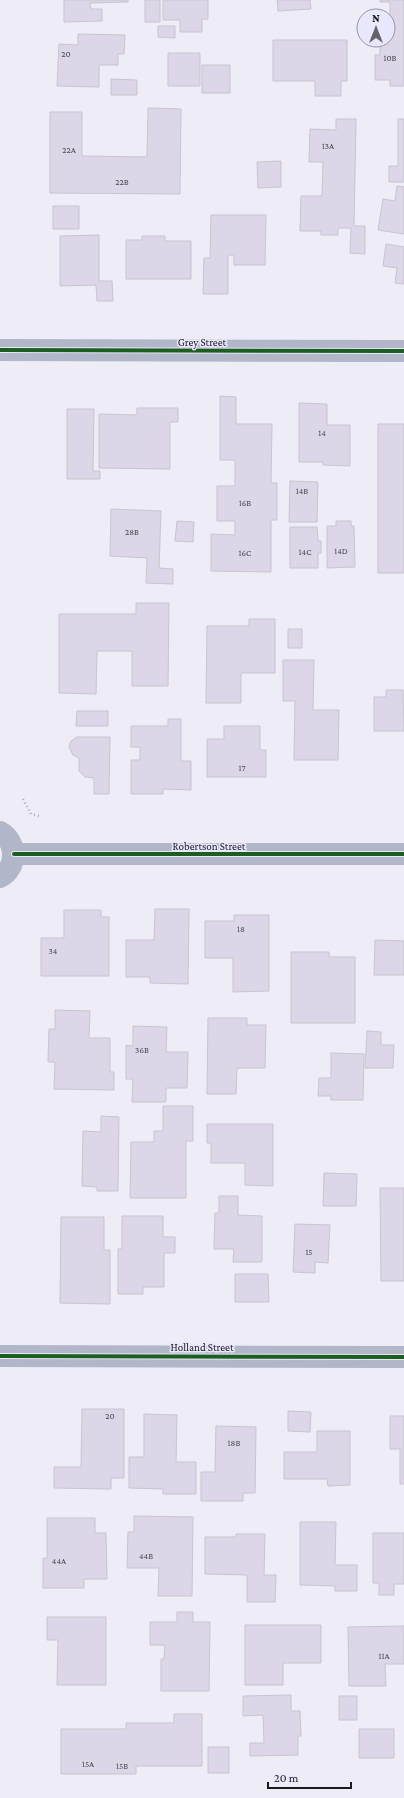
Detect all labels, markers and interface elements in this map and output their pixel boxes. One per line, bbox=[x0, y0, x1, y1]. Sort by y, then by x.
north arrow bbox=[356, 8, 396, 48]
text: N bbox=[372, 12, 380, 24]
house number: 20 bbox=[61, 49, 71, 59]
house number: 10B bbox=[384, 53, 397, 63]
house number: 13A bbox=[322, 141, 335, 151]
house number: 22A bbox=[62, 145, 77, 155]
house number: 22B bbox=[115, 177, 129, 187]
street label: Grey Street bbox=[178, 336, 227, 349]
house number: 14 bbox=[318, 428, 326, 438]
house number: 14B bbox=[296, 486, 308, 496]
house number: 16B bbox=[239, 498, 251, 508]
house number: 28B bbox=[125, 527, 139, 537]
house number: 14D bbox=[334, 546, 348, 556]
house number: 14C bbox=[299, 547, 312, 557]
house number: 16C bbox=[239, 548, 252, 558]
house number: 17 bbox=[238, 763, 246, 773]
street label: Robertson Street bbox=[173, 840, 246, 852]
house number: 18 bbox=[237, 924, 245, 934]
house number: 34 bbox=[49, 946, 58, 956]
house number: 36B bbox=[135, 1045, 149, 1055]
house number: 15 bbox=[305, 1247, 313, 1257]
street label: Holland Street bbox=[170, 1341, 234, 1353]
house number: 20 bbox=[105, 1411, 115, 1421]
house number: 18B bbox=[228, 1438, 240, 1448]
house number: 44B bbox=[139, 1551, 153, 1561]
house number: 44A bbox=[52, 1556, 67, 1566]
house number: 11A bbox=[378, 1651, 390, 1661]
house number: 15A bbox=[82, 1759, 95, 1769]
house number: 15B bbox=[116, 1761, 128, 1771]
scale bar bbox=[268, 1764, 351, 1790]
text: 20 m bbox=[274, 1771, 299, 1785]

